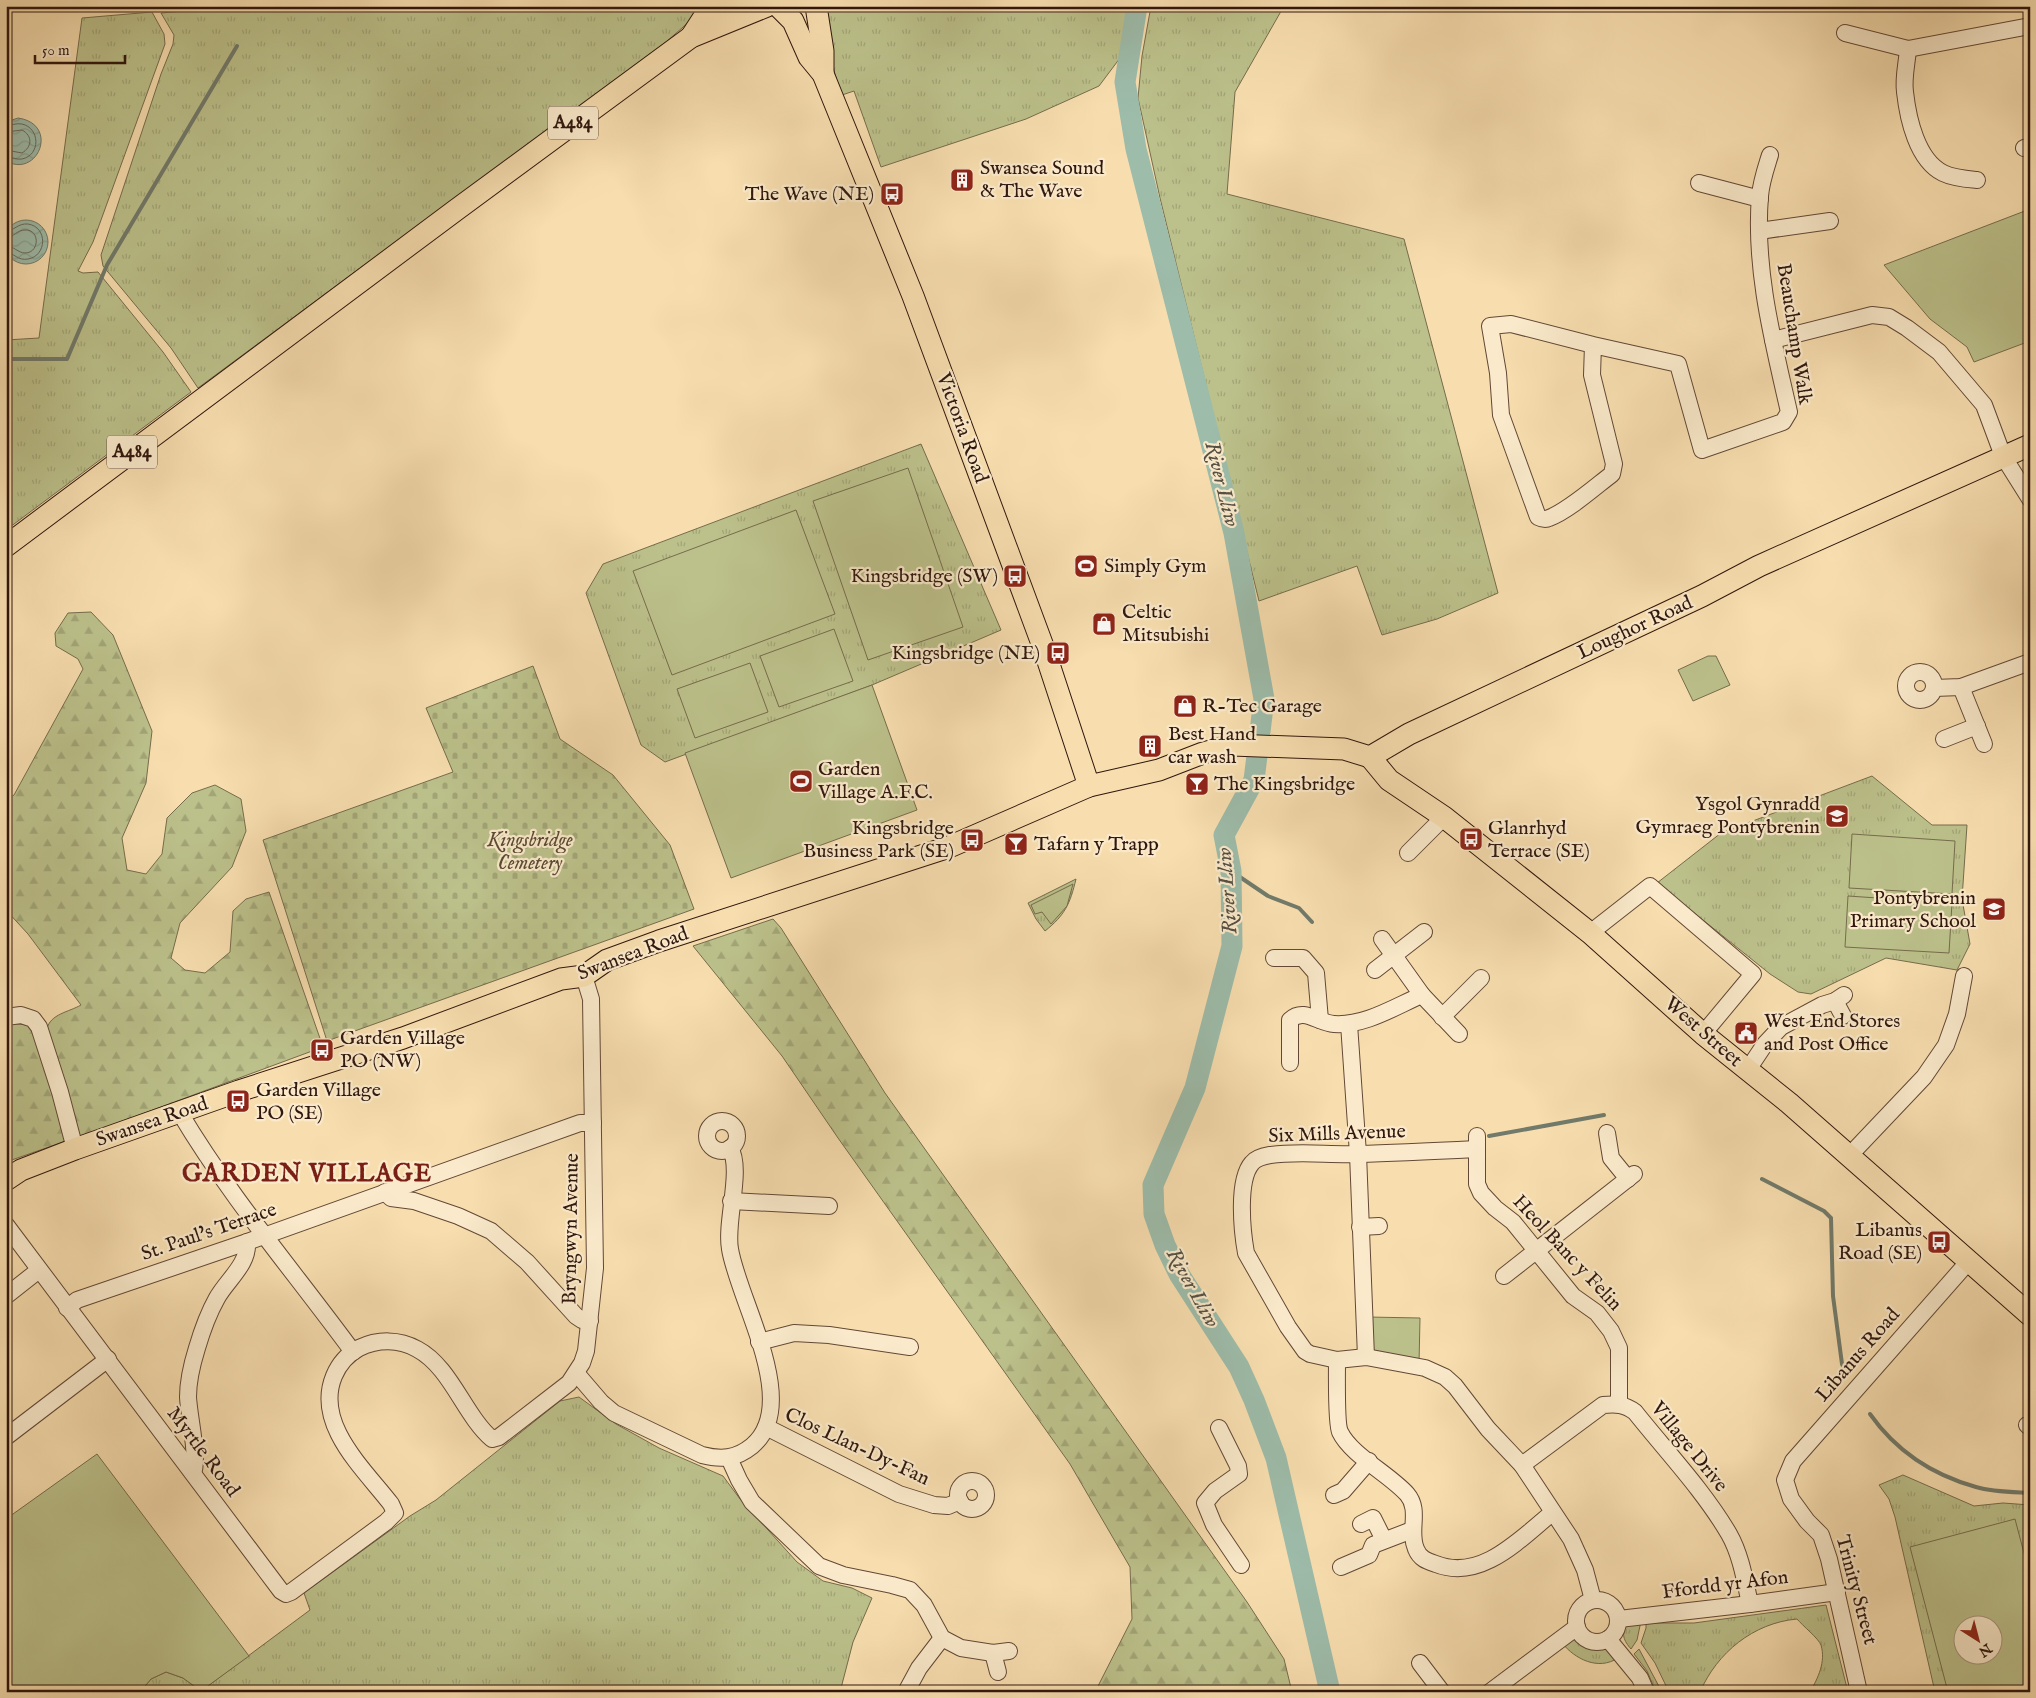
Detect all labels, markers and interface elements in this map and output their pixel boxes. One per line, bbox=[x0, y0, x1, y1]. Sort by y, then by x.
scale bar bbox=[35, 32, 125, 64]
text: 50 m bbox=[42, 41, 70, 60]
road number: A484 bbox=[548, 106, 598, 140]
place label: Swansea Sound & The Wave bbox=[980, 156, 1105, 204]
building icon: Swansea Sound & The Wave bbox=[949, 167, 975, 193]
bus stop icon: The Wave (NE) bbox=[879, 181, 905, 207]
place label: The Wave (NE) bbox=[745, 182, 874, 207]
street label: Beauchamp Walk bbox=[1770, 262, 1818, 407]
street label: Victoria Road bbox=[930, 369, 994, 487]
road number: A484 bbox=[107, 436, 157, 468]
water label: River Lliw bbox=[1197, 439, 1245, 530]
sports icon: Simply Gym bbox=[1073, 553, 1099, 579]
place label: Simply Gym bbox=[1104, 554, 1206, 579]
bus stop icon: Kingsbridge (SW) bbox=[1002, 563, 1028, 589]
place label: Kingsbridge (SW) bbox=[850, 564, 998, 589]
street label: Loughor Road bbox=[1573, 590, 1697, 666]
place label: Celtic Mitsubishi bbox=[1122, 600, 1209, 648]
shop icon: Celtic Mitsubishi bbox=[1091, 611, 1117, 637]
bus stop icon: Kingsbridge (NE) bbox=[1045, 640, 1071, 666]
place label: Kingsbridge (NE) bbox=[891, 641, 1040, 666]
shop icon: R-Tec Garage bbox=[1172, 693, 1198, 719]
place label: R-Tec Garage bbox=[1202, 694, 1322, 719]
place label: Best Hand car wash bbox=[1168, 722, 1256, 770]
building icon: Best Hand car wash bbox=[1137, 733, 1163, 759]
place label: Garden Village A.F.C. bbox=[817, 757, 933, 805]
sports icon: Garden Village A.F.C. bbox=[788, 768, 814, 794]
bar icon: The Kingsbridge bbox=[1184, 771, 1210, 797]
place label: The Kingsbridge bbox=[1214, 772, 1355, 797]
place label: Ysgol Gynradd Gymraeg Pontybrenin bbox=[1635, 792, 1820, 840]
school or university icon: Ysgol Gynradd Gymraeg Pontybrenin bbox=[1824, 803, 1850, 829]
place label: Kingsbridge Business Park (SE) bbox=[803, 816, 954, 864]
place label: Glanrhyd Terrace (SE) bbox=[1488, 816, 1590, 864]
bus stop icon: Glanrhyd Terrace (SE) bbox=[1458, 826, 1484, 852]
bus stop icon: Kingsbridge Business Park (SE) bbox=[959, 827, 985, 853]
park label: Kingsbridge Cemetery bbox=[486, 828, 573, 876]
bar icon: Tafarn y Trapp bbox=[1003, 831, 1029, 857]
place label: Tafarn y Trapp bbox=[1034, 832, 1159, 857]
water label: River Lliw bbox=[1211, 846, 1244, 935]
place label: Pontybrenin Primary School bbox=[1850, 886, 1977, 934]
school or university icon: Pontybrenin Primary School bbox=[1981, 896, 2007, 922]
street label: Swansea Road bbox=[574, 921, 692, 987]
street label: West Street bbox=[1659, 991, 1747, 1073]
place label: West End Stores and Post Office bbox=[1764, 1009, 1900, 1057]
public building icon: West End Stores and Post Office bbox=[1733, 1020, 1759, 1046]
place label: Garden Village PO (NW) bbox=[340, 1026, 465, 1074]
bus stop icon: Garden Village PO (NW) bbox=[309, 1037, 335, 1063]
place label: Garden Village PO (SE) bbox=[256, 1078, 381, 1126]
bus stop icon: Garden Village PO (SE) bbox=[225, 1088, 251, 1114]
street label: Swansea Road bbox=[93, 1091, 212, 1153]
street label: Six Mills Avenue bbox=[1268, 1119, 1406, 1149]
street label: Bryngwyn Avenue bbox=[557, 1153, 585, 1305]
district label: GARDEN VILLAGE bbox=[182, 1158, 432, 1190]
street label: Heol Banc y Felin bbox=[1507, 1190, 1627, 1316]
street label: St. Paul's Terrace bbox=[138, 1197, 280, 1267]
place label: Libanus Road (SE) bbox=[1838, 1218, 1922, 1266]
bus stop icon: Libanus Road (SE) bbox=[1926, 1229, 1952, 1255]
water label: River Lliw bbox=[1159, 1244, 1225, 1333]
street label: Libanus Road bbox=[1810, 1303, 1906, 1407]
street label: Village Drive bbox=[1644, 1396, 1733, 1497]
street label: Myrtle Road bbox=[161, 1402, 245, 1502]
street label: Clos Llan-Dy-Fan bbox=[781, 1402, 934, 1492]
street label: Trinity Street bbox=[1829, 1532, 1883, 1648]
street label: Ffordd yr Afon bbox=[1660, 1565, 1790, 1605]
north arrow bbox=[1954, 1616, 2004, 1666]
text: N bbox=[1975, 1638, 1996, 1661]

